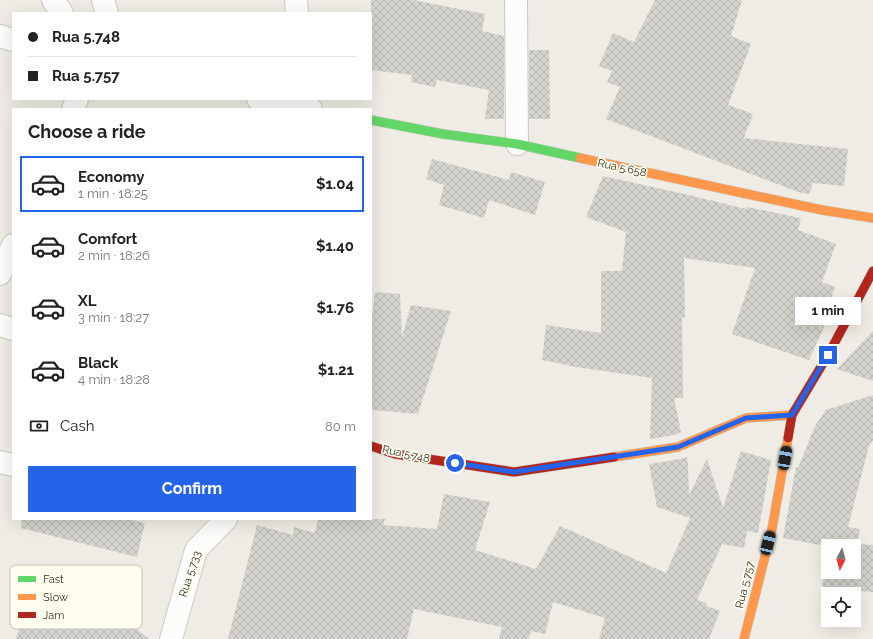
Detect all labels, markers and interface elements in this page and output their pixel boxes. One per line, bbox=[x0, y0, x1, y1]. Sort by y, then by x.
text: Rua 5.748 bbox=[52, 28, 120, 46]
text: Rua 5.757 bbox=[52, 67, 120, 85]
text: Choose a ride bbox=[28, 121, 146, 142]
street label: Rua 5.658 bbox=[596, 156, 648, 180]
icon: car bbox=[30, 166, 66, 202]
text: Economy bbox=[78, 168, 145, 186]
text: $1.04 bbox=[316, 175, 354, 193]
text: 1 min · 18:25 bbox=[78, 186, 148, 201]
icon: car bbox=[30, 228, 66, 264]
text: Comfort bbox=[78, 230, 137, 248]
text: $1.40 bbox=[316, 237, 354, 255]
text: 2 min · 18:26 bbox=[78, 248, 150, 263]
icon: car bbox=[30, 290, 66, 326]
text: XL bbox=[78, 292, 96, 310]
callout: 1 min bbox=[795, 297, 861, 325]
text: $1.76 bbox=[316, 299, 354, 317]
text: 1 min bbox=[812, 303, 844, 318]
text: 3 min · 18:27 bbox=[78, 310, 149, 325]
route end bbox=[819, 346, 837, 364]
icon: car bbox=[30, 352, 66, 388]
text: Black bbox=[78, 354, 118, 372]
text: $1.21 bbox=[318, 361, 354, 379]
text: 4 min · 18:28 bbox=[78, 372, 150, 387]
icon: cash bbox=[28, 415, 50, 437]
text: Cash bbox=[60, 417, 94, 435]
text: 80 m bbox=[325, 419, 356, 434]
street label: Rua 5.748 bbox=[381, 443, 431, 465]
car bbox=[777, 445, 793, 471]
route start bbox=[446, 454, 464, 472]
button: Confirm bbox=[28, 466, 356, 512]
car bbox=[759, 530, 777, 556]
north arrow bbox=[821, 539, 861, 579]
map controls bbox=[821, 539, 861, 627]
street label: Rua 5.733 bbox=[176, 549, 204, 599]
street label: Rua 5.757 bbox=[733, 560, 757, 610]
legend bbox=[10, 565, 142, 629]
text: Fast bbox=[43, 573, 64, 586]
button: locate bbox=[821, 587, 861, 627]
text: Slow bbox=[43, 591, 68, 604]
text: Jam bbox=[43, 609, 64, 622]

